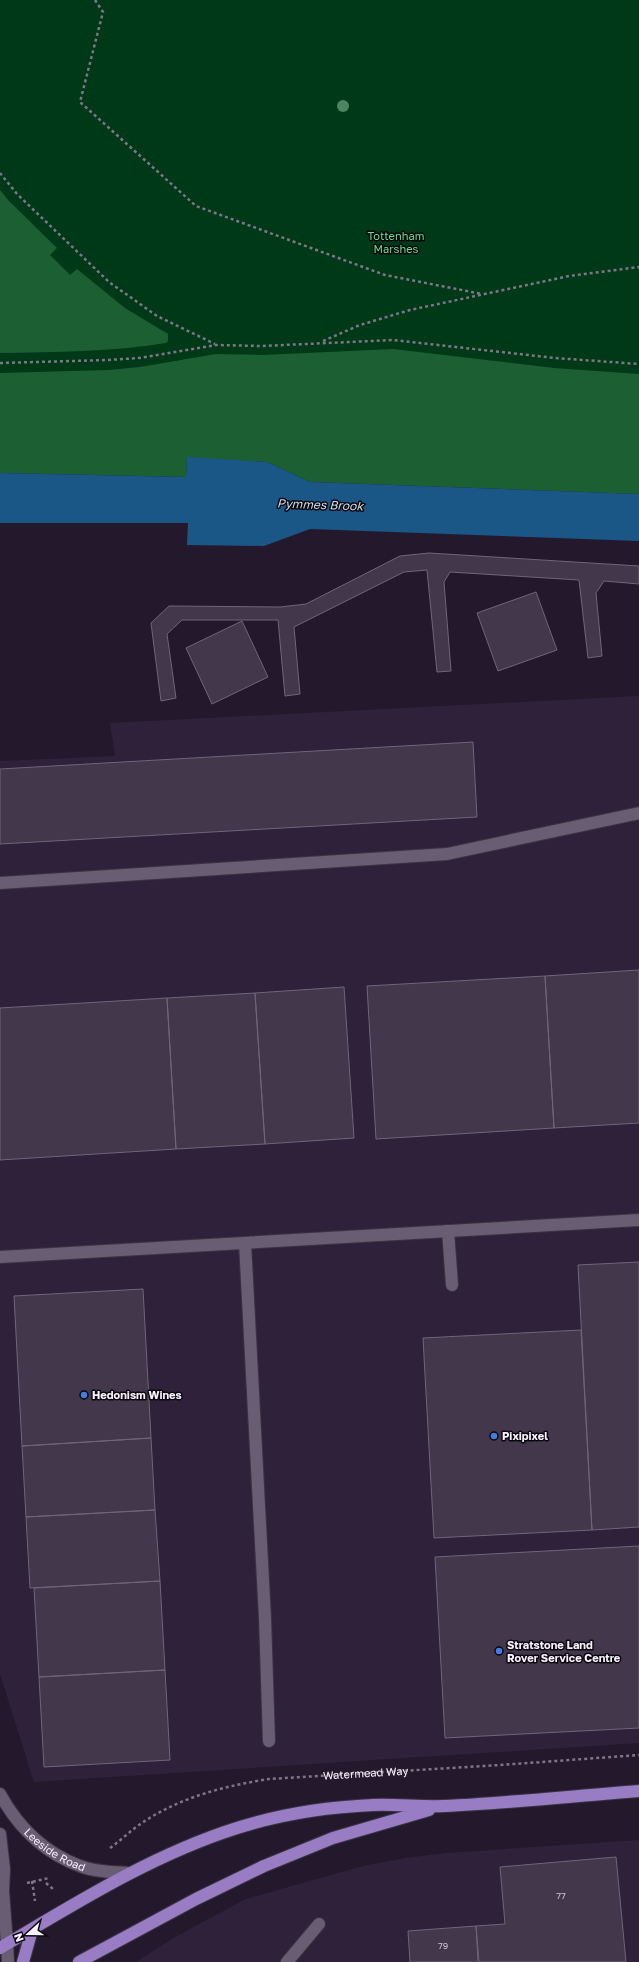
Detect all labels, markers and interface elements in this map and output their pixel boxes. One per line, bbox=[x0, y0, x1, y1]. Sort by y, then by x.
park label: Tottenham Marshes bbox=[368, 229, 424, 255]
water label: Pymmes Brook bbox=[277, 496, 365, 514]
place label: Hedonism Wines bbox=[92, 1388, 182, 1401]
marker: Hedonism Wines bbox=[79, 1390, 89, 1400]
place label: Pixipixel bbox=[502, 1429, 548, 1442]
marker: Pixipixel bbox=[489, 1431, 499, 1441]
place label: Stratstone Land Rover Service Centre bbox=[507, 1638, 621, 1664]
marker: Stratstone Land Rover Service Centre bbox=[494, 1646, 504, 1656]
street label: Watermead Way bbox=[323, 1764, 409, 1782]
street label: Leeside Road bbox=[22, 1825, 87, 1873]
house number: 77 bbox=[556, 1890, 566, 1901]
north arrow bbox=[8, 1914, 48, 1954]
text: N bbox=[11, 1932, 26, 1944]
house number: 79 bbox=[438, 1940, 448, 1951]

